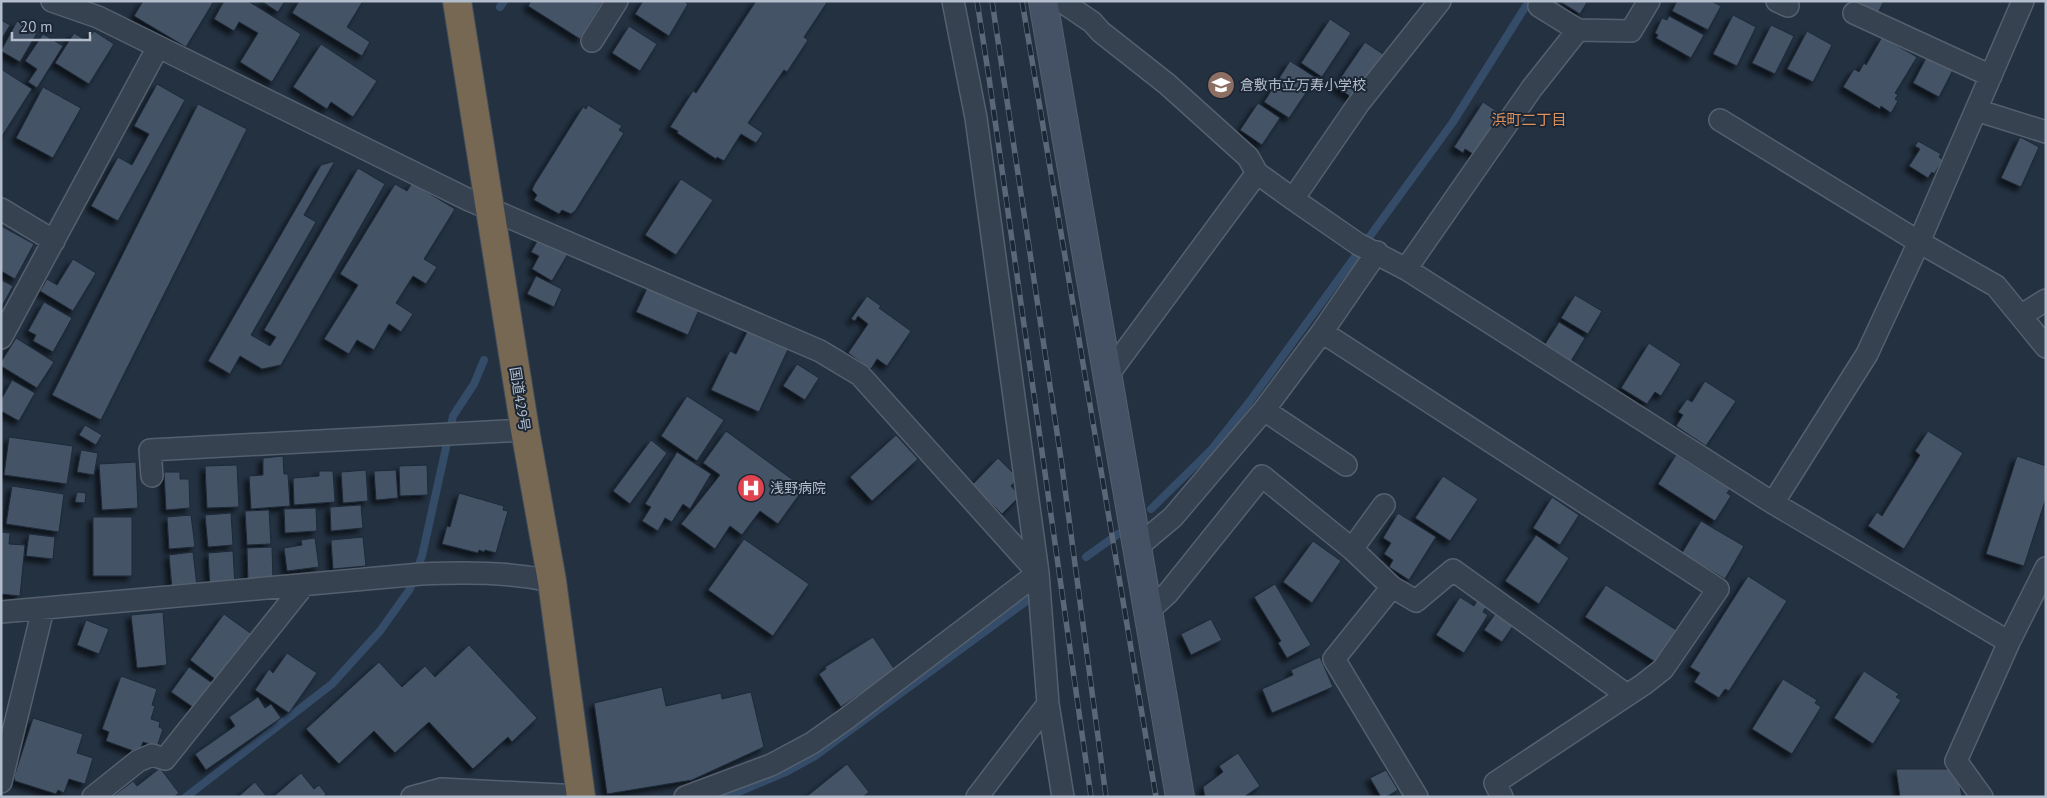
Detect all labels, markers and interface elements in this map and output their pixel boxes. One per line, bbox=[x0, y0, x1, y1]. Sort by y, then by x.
scale bar bbox=[12, 10, 90, 42]
text: 20 m bbox=[20, 17, 53, 36]
school or university icon: 倉敷市立万寿小学校 bbox=[1206, 70, 1236, 100]
place label: 倉敷市立万寿小学校 bbox=[1240, 76, 1366, 94]
district label: 浜町二丁目 bbox=[1491, 110, 1567, 129]
street label: 国道429号 bbox=[506, 366, 534, 432]
hospital icon: 浅野病院 bbox=[736, 473, 766, 503]
place label: 浅野病院 bbox=[770, 479, 826, 497]

